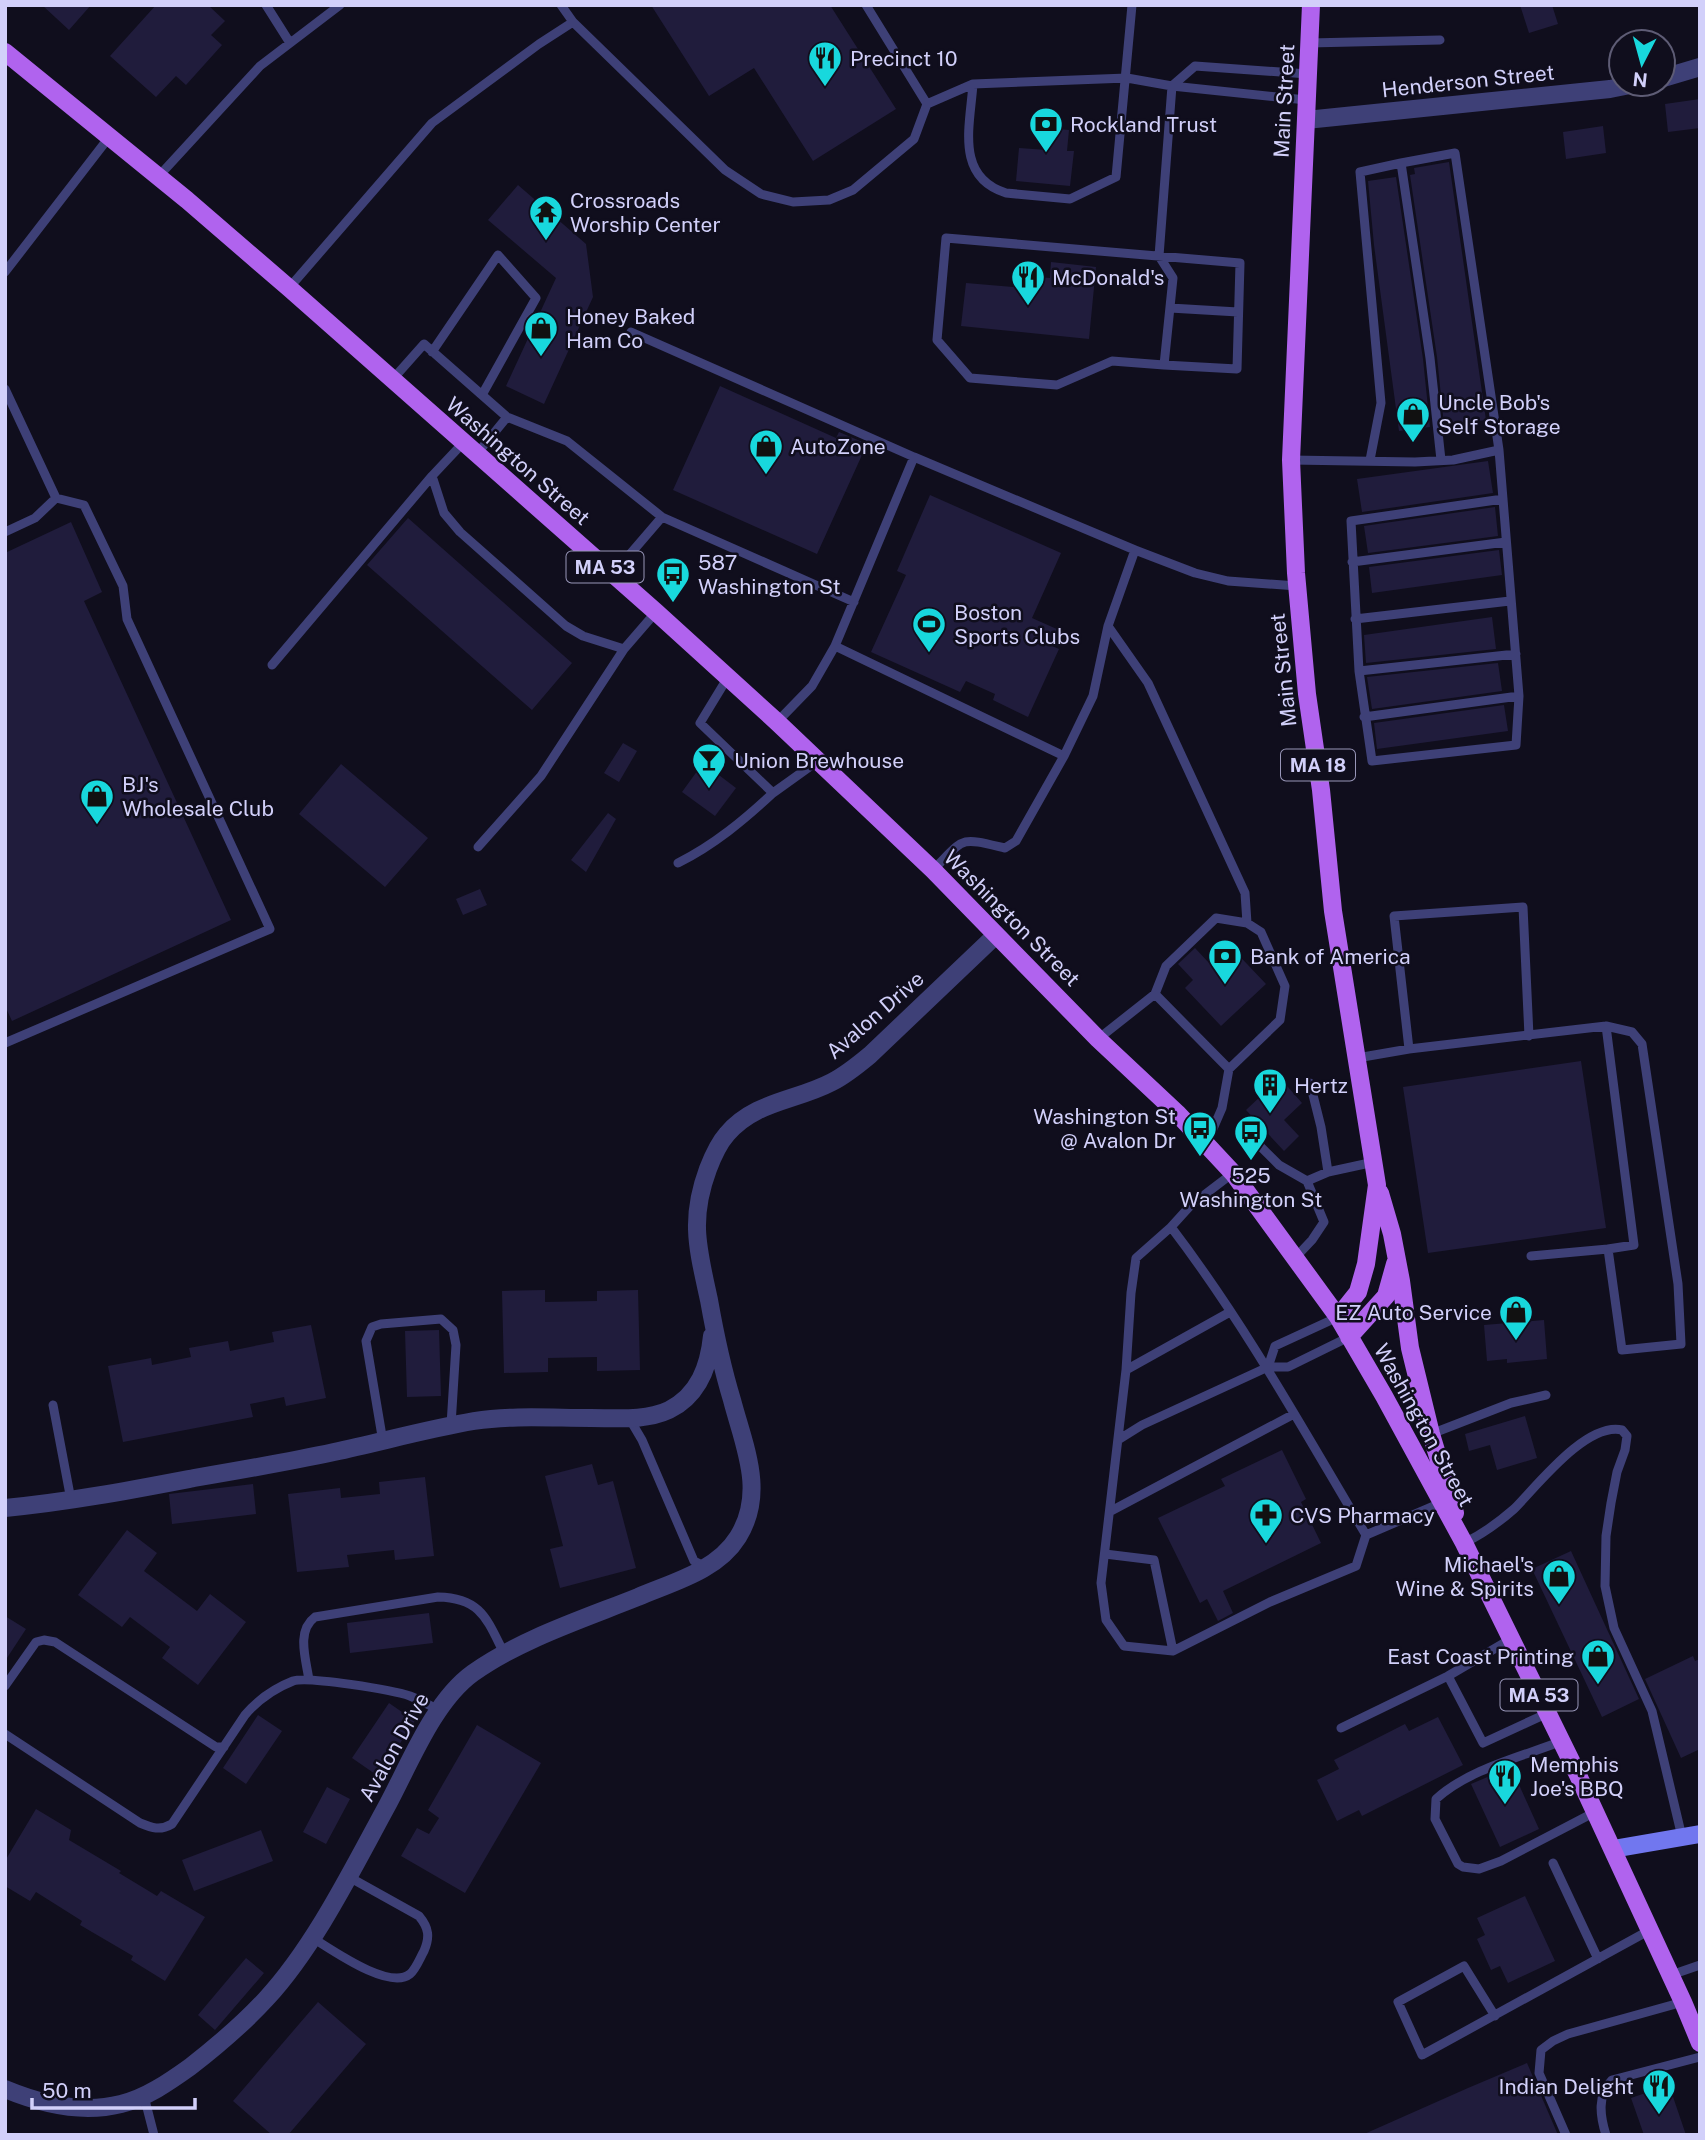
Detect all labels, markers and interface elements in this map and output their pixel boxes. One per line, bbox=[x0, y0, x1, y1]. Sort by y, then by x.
north arrow bbox=[1607, 28, 1677, 98]
restaurant icon: Precinct 10 bbox=[806, 39, 844, 88]
street label: Main Street bbox=[1269, 43, 1299, 159]
place label: Precinct 10 bbox=[850, 46, 958, 71]
street label: Henderson Street bbox=[1380, 59, 1556, 103]
text: N bbox=[1632, 68, 1649, 92]
bank icon: Rockland Trust bbox=[1027, 105, 1065, 154]
place label: Rockland Trust bbox=[1070, 112, 1217, 137]
place label: Crossroads Worship Center bbox=[570, 188, 721, 237]
temple icon: Crossroads Worship Center bbox=[527, 193, 565, 242]
restaurant icon: McDonald's bbox=[1009, 258, 1047, 307]
place label: McDonald's bbox=[1052, 265, 1164, 290]
place label: Honey Baked Ham Co bbox=[566, 304, 695, 353]
shop icon: Honey Baked Ham Co bbox=[522, 309, 560, 358]
place label: Uncle Bob's Self Storage bbox=[1438, 390, 1561, 439]
street label: Washington Street bbox=[441, 392, 595, 530]
shop icon: Uncle Bob's Self Storage bbox=[1394, 395, 1432, 444]
shop icon: AutoZone bbox=[747, 427, 785, 476]
place label: AutoZone bbox=[790, 434, 886, 459]
place label: 587 Washington St bbox=[698, 550, 841, 599]
road number: MA 53 bbox=[566, 552, 644, 582]
bus stop icon: 587 Washington St bbox=[654, 555, 692, 604]
place label: Boston Sports Clubs bbox=[954, 600, 1080, 649]
sports icon: Boston Sports Clubs bbox=[910, 605, 948, 654]
street label: Main Street bbox=[1265, 612, 1301, 728]
bar icon: Union Brewhouse bbox=[690, 741, 728, 790]
place label: Union Brewhouse bbox=[734, 748, 904, 773]
road number: MA 18 bbox=[1281, 750, 1355, 780]
place label: BJ's Wholesale Club bbox=[122, 772, 274, 821]
shop icon: BJ's Wholesale Club bbox=[78, 777, 116, 826]
street label: Washington Street bbox=[939, 845, 1085, 991]
bank icon: Bank of America bbox=[1206, 937, 1244, 986]
place label: Bank of America bbox=[1250, 944, 1411, 969]
street label: Avalon Drive bbox=[821, 966, 929, 1064]
building icon: Hertz bbox=[1251, 1066, 1289, 1115]
place label: Hertz bbox=[1294, 1073, 1348, 1098]
place label: Washington St @ Avalon Dr bbox=[1033, 1104, 1176, 1153]
bus stop icon: Washington St @ Avalon Dr bbox=[1181, 1109, 1219, 1158]
bus stop icon: 525 Washington St bbox=[1232, 1113, 1270, 1162]
place label: 525 Washington St bbox=[1180, 1163, 1322, 1212]
shop icon: EZ Auto Service bbox=[1497, 1293, 1535, 1342]
place label: EZ Auto Service bbox=[1335, 1300, 1492, 1325]
street label: Washington Street bbox=[1369, 1339, 1479, 1511]
pharmacy icon: CVS Pharmacy bbox=[1247, 1496, 1285, 1545]
place label: CVS Pharmacy bbox=[1290, 1503, 1435, 1528]
place label: Michael's Wine & Spirits bbox=[1396, 1552, 1534, 1601]
shop icon: Michael's Wine & Spirits bbox=[1540, 1557, 1578, 1606]
shop icon: East Coast Printing bbox=[1579, 1637, 1617, 1686]
place label: East Coast Printing bbox=[1387, 1644, 1574, 1669]
road number: MA 53 bbox=[1500, 1680, 1578, 1710]
street label: Avalon Drive bbox=[354, 1688, 434, 1806]
place label: Memphis Joe's BBQ bbox=[1530, 1752, 1624, 1801]
restaurant icon: Memphis Joe's BBQ bbox=[1486, 1757, 1524, 1806]
scale bar bbox=[32, 2066, 194, 2110]
restaurant icon: Indian Delight bbox=[1640, 2067, 1678, 2116]
place label: Indian Delight bbox=[1498, 2074, 1634, 2099]
text: 50 m bbox=[42, 2078, 92, 2103]

